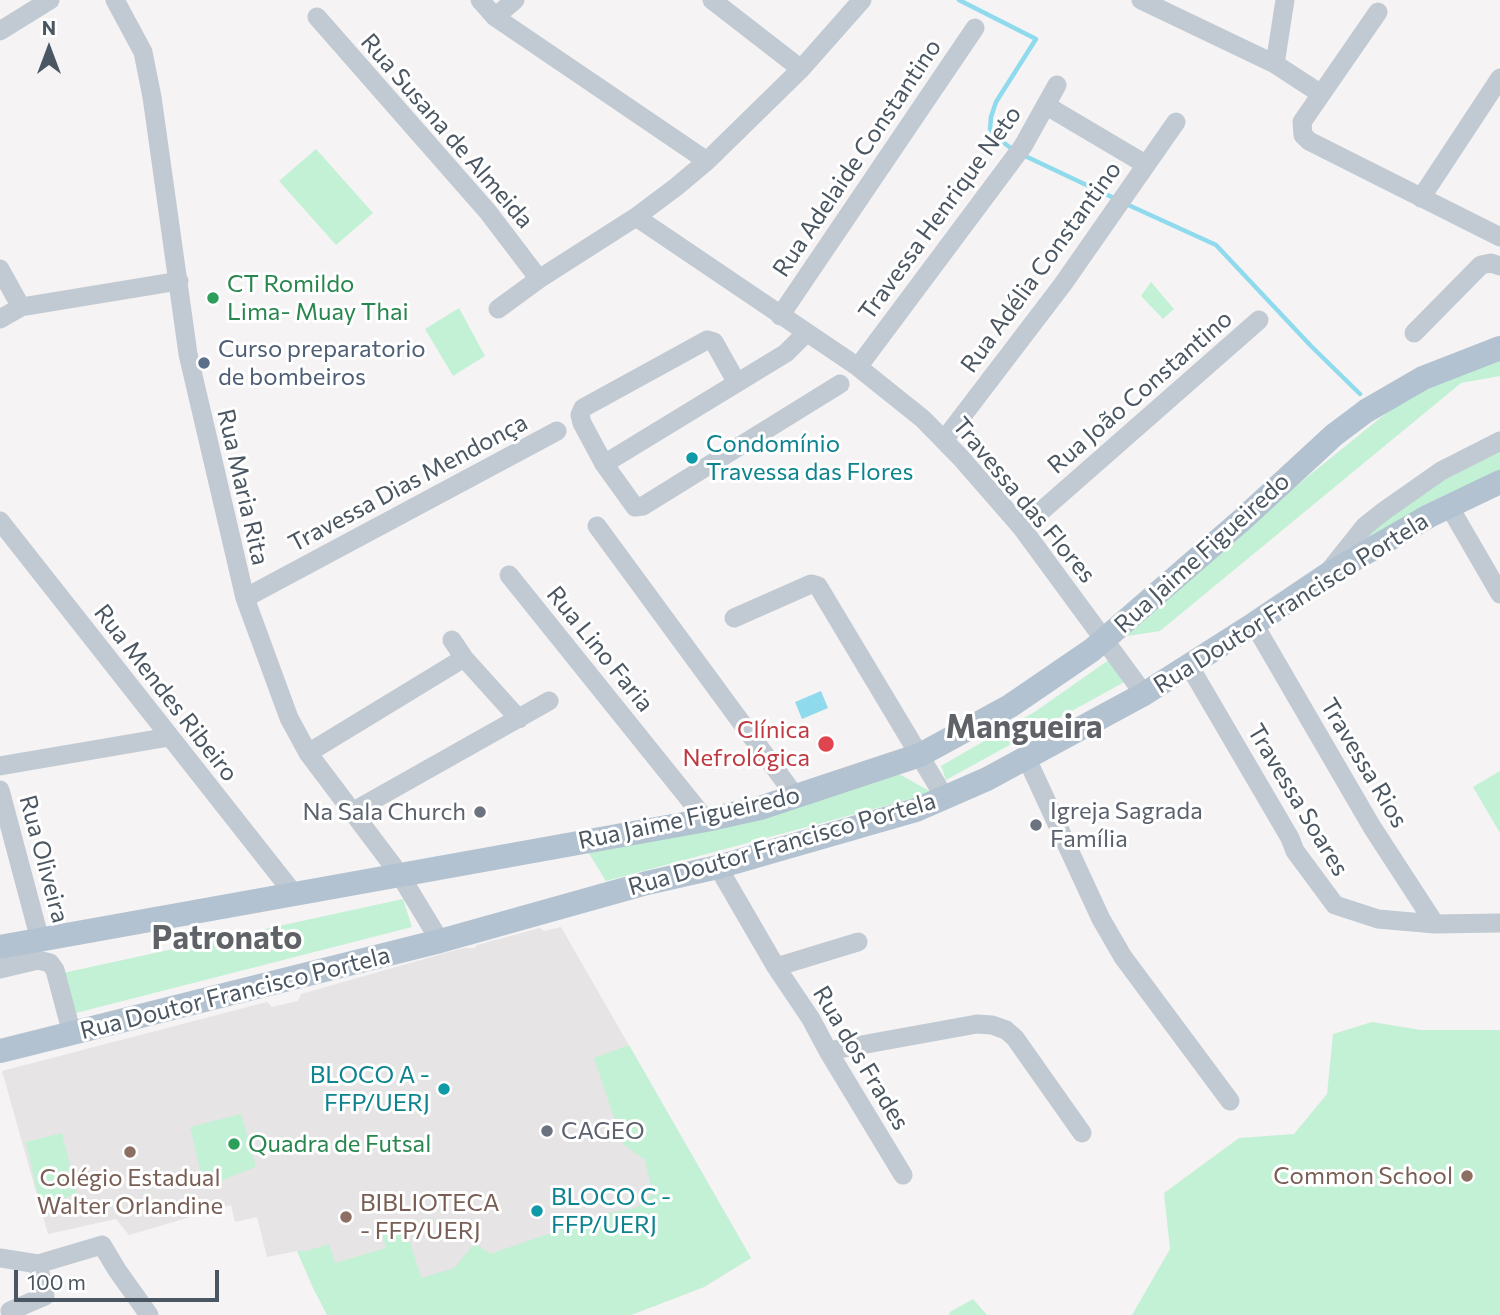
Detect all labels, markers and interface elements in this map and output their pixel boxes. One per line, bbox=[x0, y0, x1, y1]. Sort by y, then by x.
north arrow bbox=[14, 14, 84, 84]
text: N bbox=[42, 16, 56, 39]
street label: Rua Susana de Almeida bbox=[355, 28, 539, 234]
street label: Rua Adelaide Constantino bbox=[767, 34, 947, 282]
street label: Travessa Henrique Neto bbox=[853, 100, 1027, 326]
street label: Rua Adélia Constantino bbox=[955, 156, 1127, 378]
place label: CT Romildo Lima- Muay Thai bbox=[227, 270, 409, 326]
marker: CT Romildo Lima- Muay Thai bbox=[205, 290, 221, 306]
street label: Rua João Constantino bbox=[1042, 304, 1238, 480]
place label: Curso preparatorio de bombeiros bbox=[218, 335, 426, 391]
marker: Curso preparatorio de bombeiros bbox=[196, 355, 212, 371]
street label: Rua Maria Rita bbox=[211, 406, 275, 568]
street label: Travessa Dias Mendonça bbox=[284, 408, 532, 558]
street label: Travessa das Flores bbox=[946, 411, 1102, 589]
place label: Condomínio Travessa das Flores bbox=[706, 430, 913, 486]
marker: Condomínio Travessa das Flores bbox=[684, 450, 700, 466]
street label: Rua Jaime Figueiredo bbox=[1109, 467, 1295, 639]
street label: Rua Doutor Francisco Portela bbox=[1148, 506, 1434, 700]
street label: Rua Lino Faria bbox=[541, 580, 659, 718]
street label: Rua Mendes Ribeiro bbox=[88, 599, 244, 787]
street label: Travessa Rios bbox=[1314, 693, 1414, 833]
district label: Mangueira bbox=[945, 708, 1103, 746]
place label: Clínica Nefrológica bbox=[682, 716, 810, 772]
street label: Travessa Soares bbox=[1241, 719, 1355, 881]
marker: Clínica Nefrológica bbox=[816, 734, 836, 754]
street label: Rua Jaime Figueiredo bbox=[576, 780, 802, 856]
street label: Rua Doutor Francisco Portela bbox=[625, 786, 939, 902]
street label: Rua Oliveira bbox=[13, 792, 75, 926]
place label: Igreja Sagrada Família bbox=[1050, 797, 1203, 853]
place label: Na Sala Church bbox=[302, 798, 466, 826]
marker: Na Sala Church bbox=[472, 804, 488, 820]
marker: Igreja Sagrada Família bbox=[1028, 817, 1044, 833]
district label: Patronato bbox=[152, 919, 302, 957]
street label: Rua Doutor Francisco Portela bbox=[77, 941, 393, 1045]
street label: Rua dos Frades bbox=[807, 981, 915, 1135]
place label: BLOCO A - FFP/UERJ bbox=[310, 1061, 430, 1117]
marker: BLOCO A - FFP/UERJ bbox=[436, 1081, 452, 1097]
place label: CAGEO bbox=[561, 1117, 645, 1145]
marker: CAGEO bbox=[539, 1123, 555, 1139]
place label: Quadra de Futsal bbox=[248, 1130, 431, 1158]
marker: Quadra de Futsal bbox=[226, 1136, 242, 1152]
marker: Colégio Estadual Walter Orlandine bbox=[122, 1144, 138, 1160]
place label: Common School bbox=[1273, 1162, 1453, 1190]
place label: Colégio Estadual Walter Orlandine bbox=[37, 1164, 223, 1220]
marker: Common School bbox=[1459, 1168, 1475, 1184]
place label: BLOCO C - FFP/UERJ bbox=[551, 1183, 671, 1239]
place label: BIBLIOTECA - FFP/UERJ bbox=[360, 1189, 500, 1245]
marker: BLOCO C - FFP/UERJ bbox=[529, 1203, 545, 1219]
marker: BIBLIOTECA - FFP/UERJ bbox=[338, 1209, 354, 1225]
scale bar bbox=[18, 1256, 222, 1300]
text: 100 m bbox=[27, 1269, 86, 1294]

